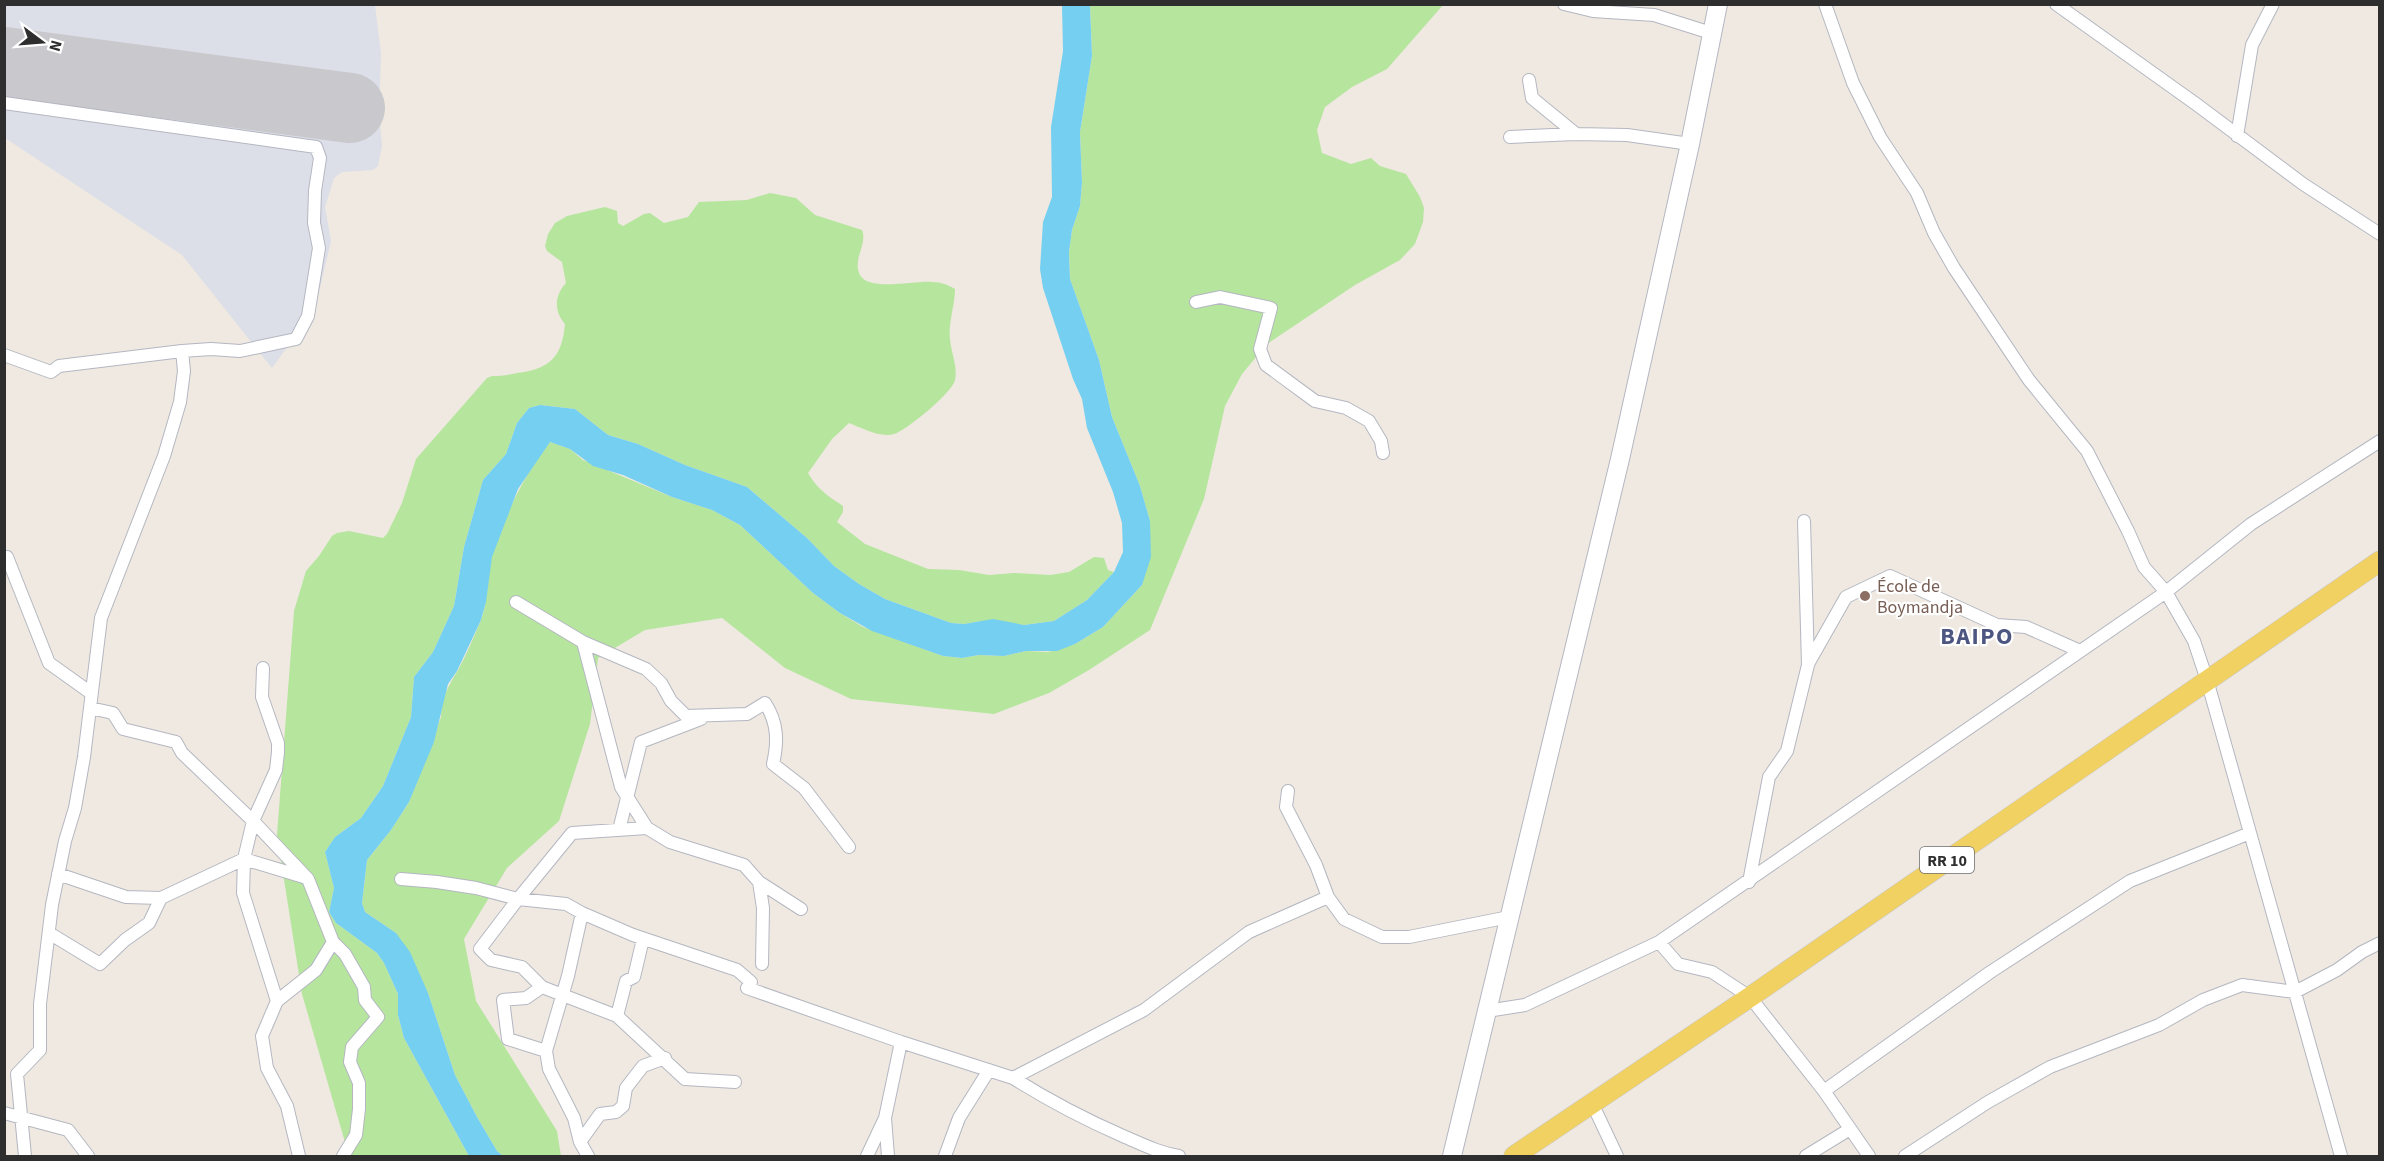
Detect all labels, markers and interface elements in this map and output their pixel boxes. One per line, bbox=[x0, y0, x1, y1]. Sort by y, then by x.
north arrow bbox=[12, 12, 72, 72]
text: N bbox=[43, 38, 67, 54]
place label: École de Boymandja bbox=[1877, 574, 1963, 620]
marker: École de Boymandja bbox=[1858, 589, 1872, 603]
district label: BAIPO bbox=[1940, 619, 2014, 654]
road number: RR 10 bbox=[1920, 847, 1974, 873]

